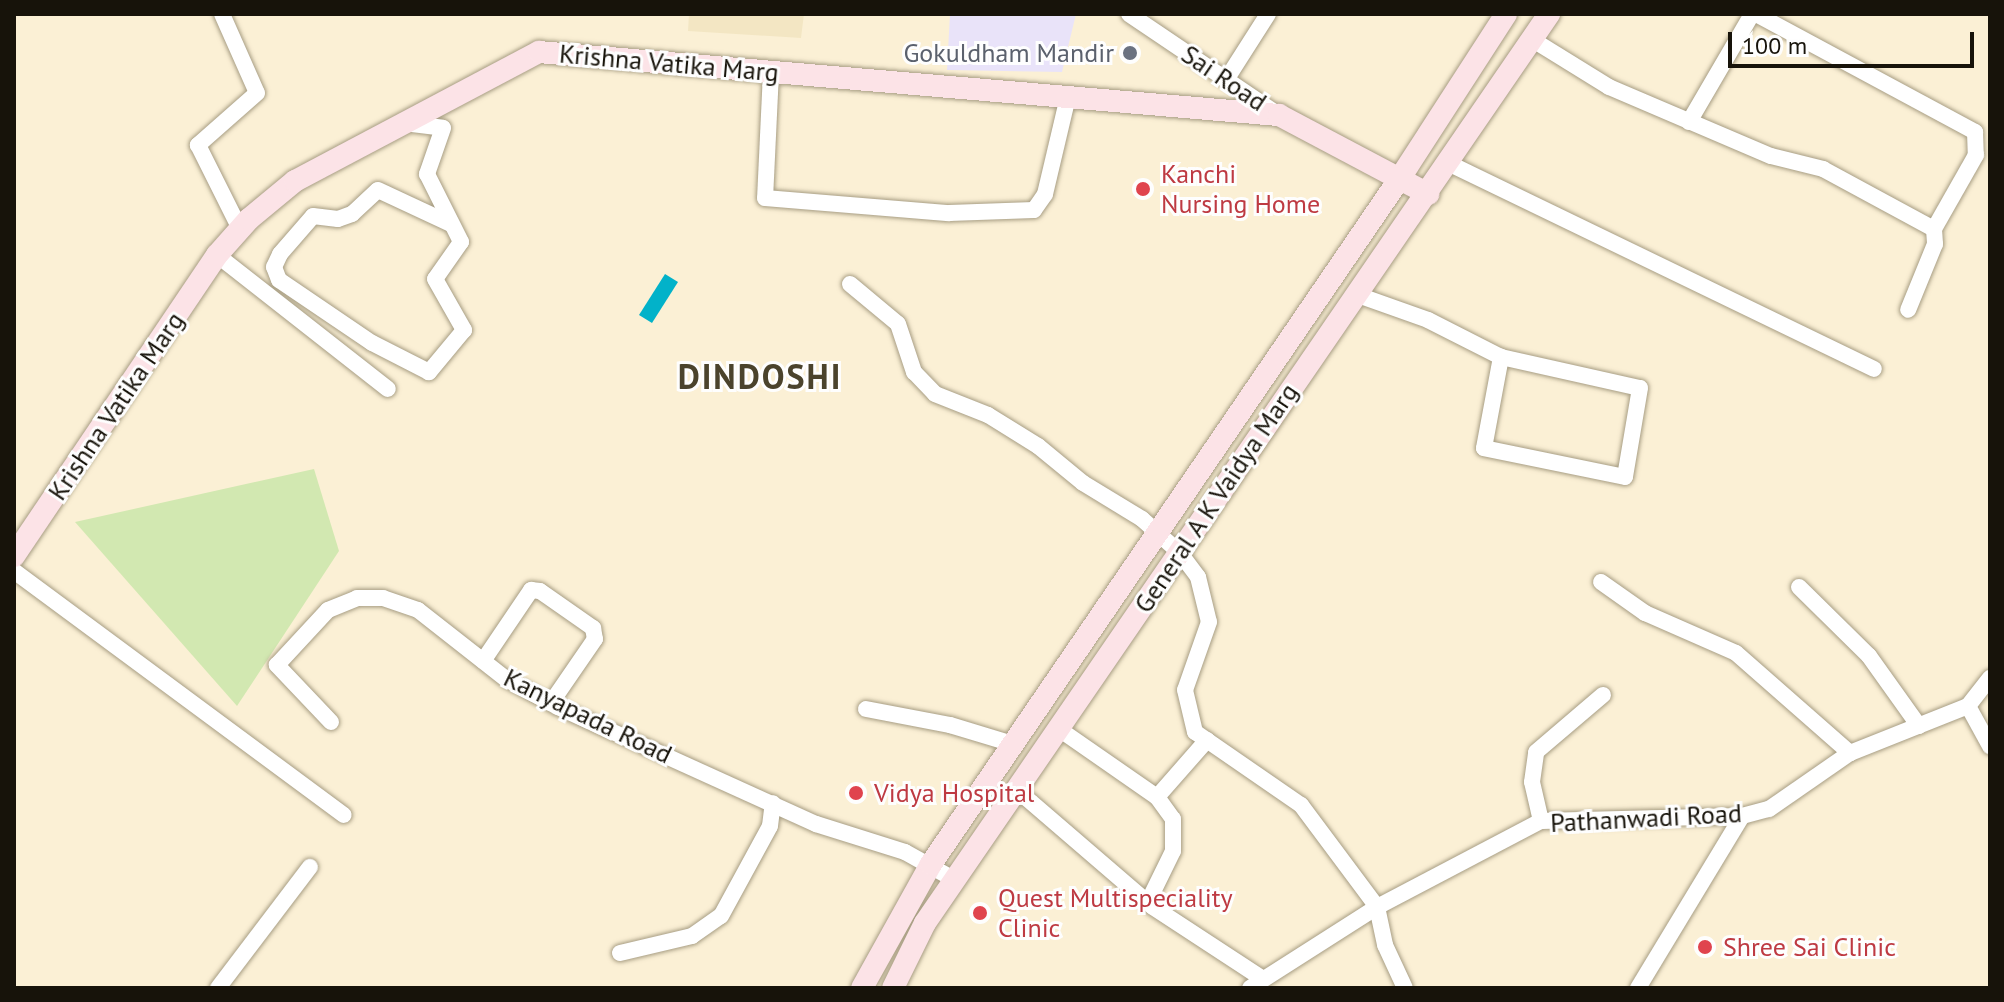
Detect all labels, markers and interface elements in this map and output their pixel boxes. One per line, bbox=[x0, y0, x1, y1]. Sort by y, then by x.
scale bar bbox=[1732, 16, 1978, 66]
text: 100 m bbox=[1742, 30, 1807, 61]
place label: Gokuldham Mandir bbox=[903, 37, 1114, 69]
street label: Krishna Vatika Marg bbox=[558, 38, 780, 88]
street label: Sai Road bbox=[1176, 38, 1272, 118]
marker: Gokuldham Mandir bbox=[1121, 44, 1139, 62]
place label: Kanchi Nursing Home bbox=[1161, 158, 1320, 220]
marker: Kanchi Nursing Home bbox=[1132, 178, 1154, 200]
street label: Krishna Vatika Marg bbox=[41, 306, 191, 506]
district label: DINDOSHI bbox=[678, 357, 842, 397]
street label: General A K Vaidya Marg bbox=[1127, 376, 1305, 620]
street label: Kanyapada Road bbox=[499, 662, 677, 770]
place label: Vidya Hospital bbox=[874, 777, 1034, 809]
marker: Vidya Hospital bbox=[845, 782, 867, 804]
street label: Pathanwadi Road bbox=[1550, 797, 1742, 839]
place label: Quest Multispeciality Clinic bbox=[998, 882, 1233, 944]
marker: Quest Multispeciality Clinic bbox=[969, 902, 991, 924]
place label: Shree Sai Clinic bbox=[1723, 931, 1896, 963]
marker: Shree Sai Clinic bbox=[1694, 936, 1716, 958]

